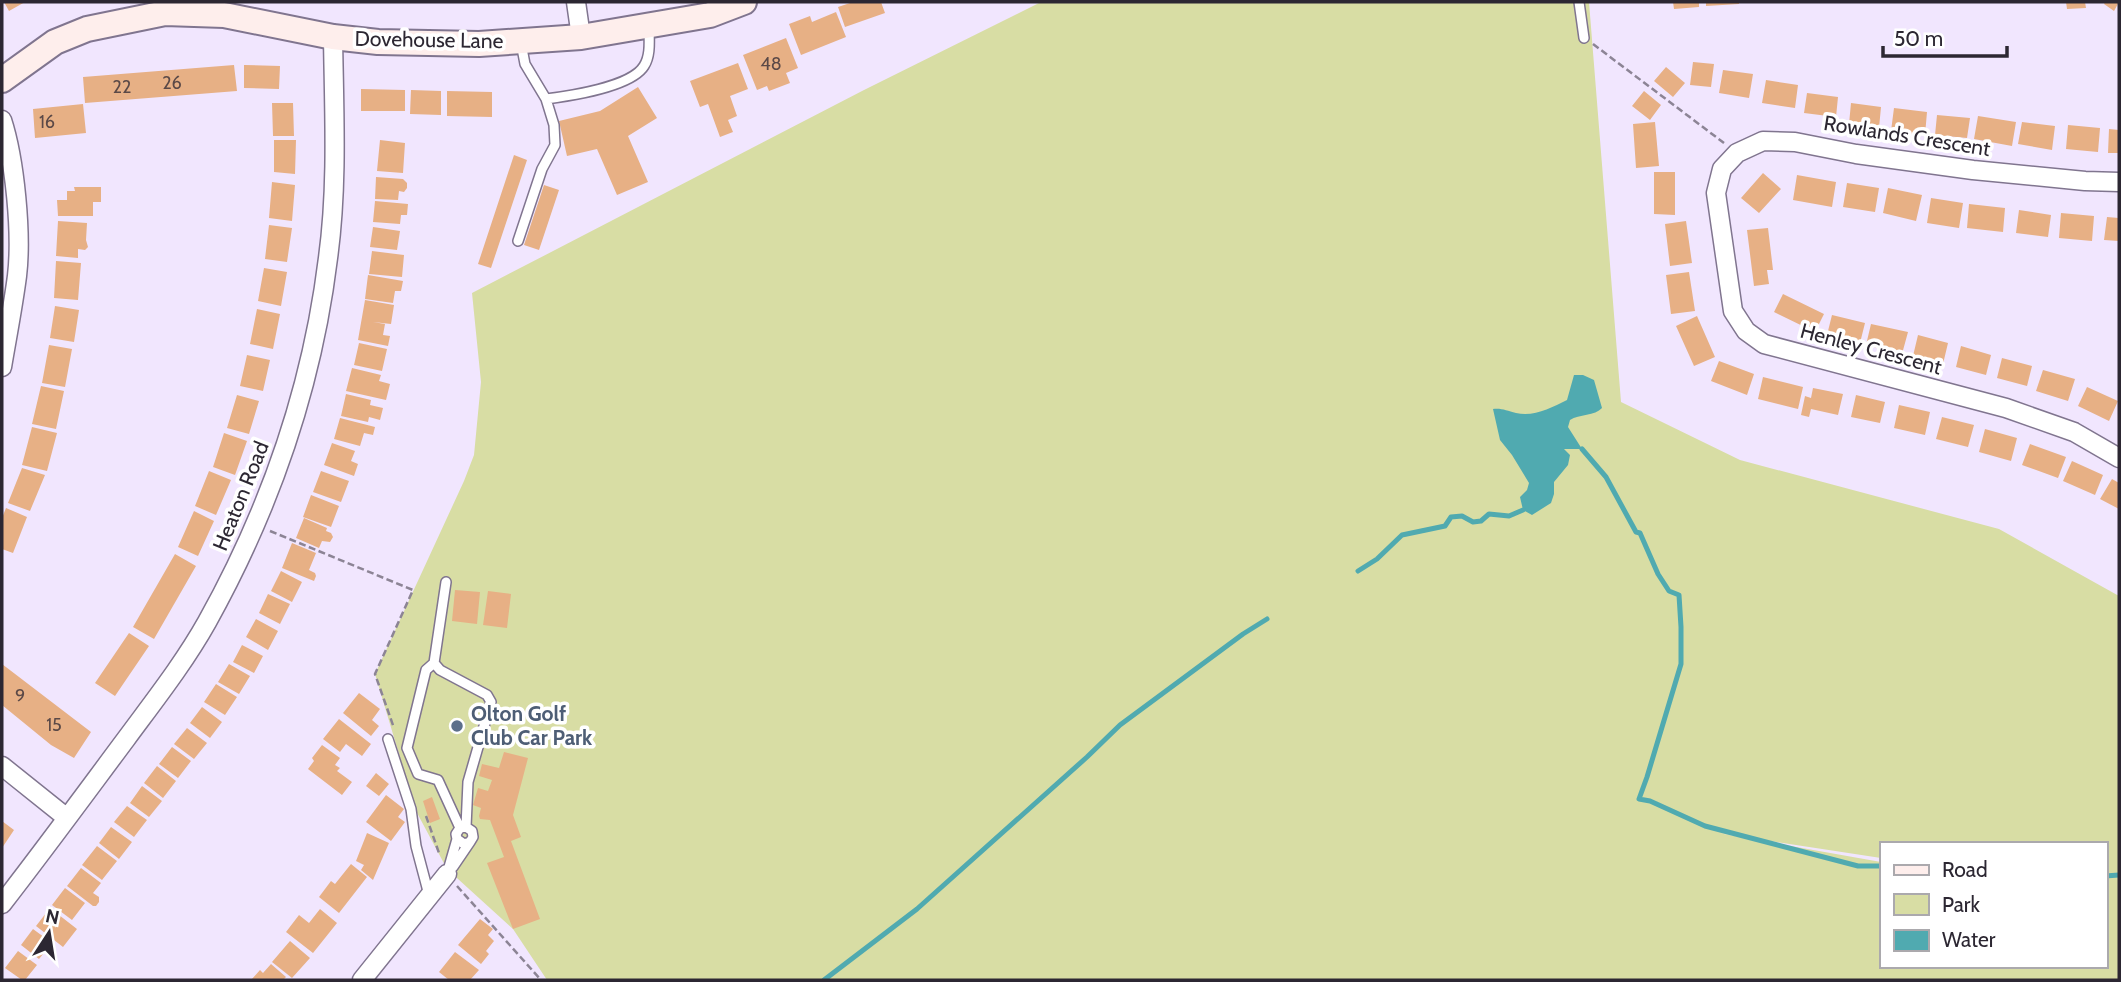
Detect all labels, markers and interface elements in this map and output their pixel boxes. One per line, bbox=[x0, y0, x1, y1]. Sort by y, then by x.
scale bar bbox=[1883, 14, 2007, 58]
street label: Dovehouse Lane bbox=[354, 26, 504, 53]
text: 50 m bbox=[1894, 26, 1943, 51]
house number: 48 bbox=[760, 53, 782, 75]
house number: 26 bbox=[162, 72, 182, 94]
house number: 22 bbox=[113, 76, 131, 98]
street label: Rowlands Crescent bbox=[1822, 110, 1992, 161]
house number: 16 bbox=[39, 111, 55, 133]
street label: Henley Crescent bbox=[1798, 318, 1945, 379]
street label: Heaton Road bbox=[207, 437, 274, 554]
house number: 9 bbox=[15, 685, 25, 707]
place label: Olton Golf Club Car Park bbox=[471, 701, 593, 750]
house number: 15 bbox=[46, 714, 62, 736]
marker: Olton Golf Club Car Park bbox=[449, 718, 465, 734]
legend bbox=[1880, 842, 2107, 968]
text: Road bbox=[1942, 857, 1988, 882]
text: Park bbox=[1942, 892, 1980, 917]
north arrow bbox=[14, 898, 84, 968]
text: N bbox=[43, 904, 61, 930]
text: Water bbox=[1942, 927, 1996, 952]

